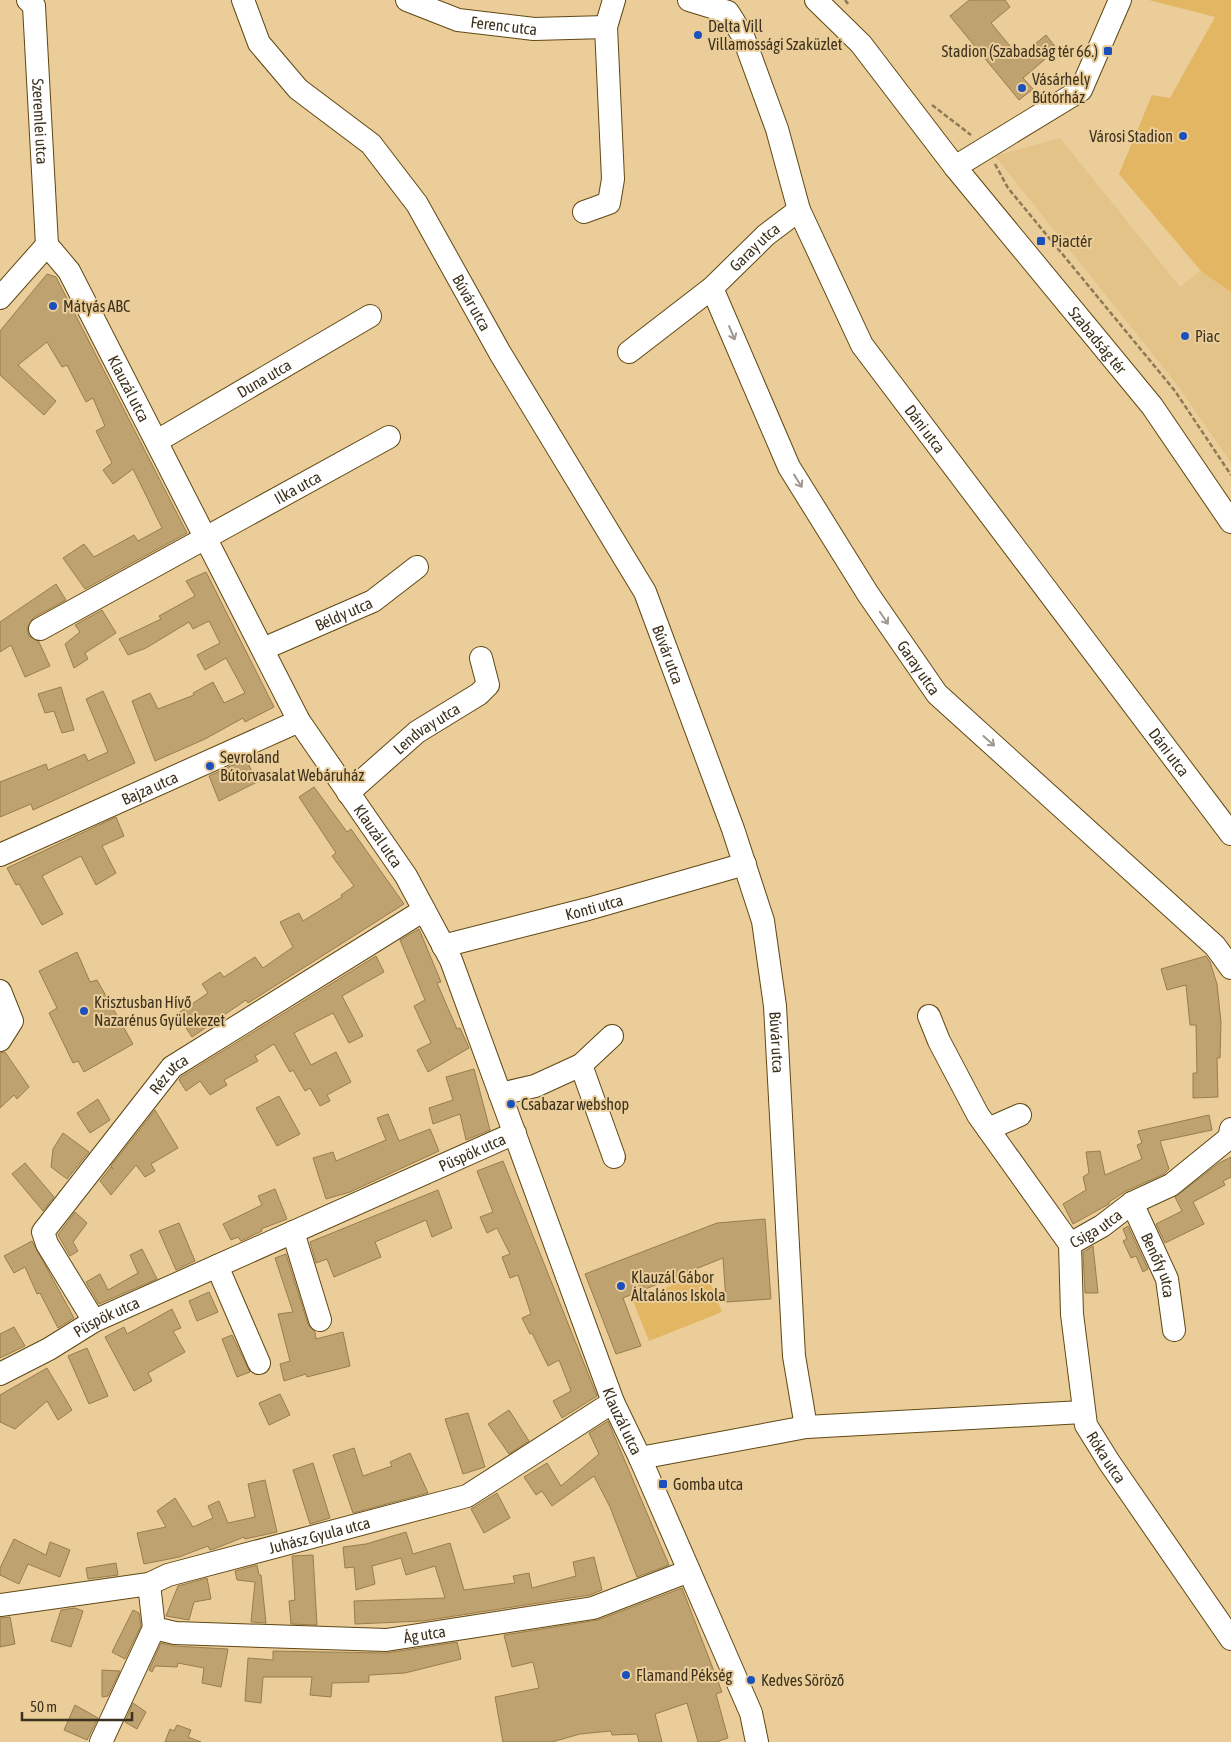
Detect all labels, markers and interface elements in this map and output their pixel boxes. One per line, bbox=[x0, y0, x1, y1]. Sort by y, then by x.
street label: Ferenc utca bbox=[470, 13, 538, 38]
place label: Delta Vill Villamossági Szaküzlet bbox=[708, 17, 843, 54]
marker: Delta Vill Villamossági Szaküzlet bbox=[692, 29, 704, 41]
place label: Stadion (Szabadság tér 66.) bbox=[942, 42, 1098, 61]
marker: Stadion (Szabadság tér 66.) bbox=[1102, 45, 1114, 57]
place label: Vásárhely Bútorház bbox=[1032, 70, 1091, 106]
street label: Szeremlei utca bbox=[29, 78, 52, 165]
marker: Vásárhely Bútorház bbox=[1016, 82, 1028, 94]
place label: Városi Stadion bbox=[1089, 127, 1173, 145]
marker: Városi Stadion bbox=[1177, 130, 1189, 142]
street label: Garay utca bbox=[726, 219, 783, 275]
place label: Piactér bbox=[1051, 232, 1092, 250]
marker: Piactér bbox=[1035, 235, 1047, 247]
street label: Búvár utca bbox=[449, 271, 495, 334]
place label: Mátyás ABC bbox=[63, 297, 130, 316]
marker: Mátyás ABC bbox=[47, 300, 59, 312]
street label: Szabadság tér bbox=[1065, 303, 1131, 377]
one-way arrow bbox=[728, 325, 737, 340]
place label: Piac bbox=[1195, 327, 1220, 345]
marker: Piac bbox=[1179, 330, 1191, 342]
street label: Klauzál utca bbox=[105, 352, 154, 425]
street label: Duna utca bbox=[234, 355, 294, 401]
street label: Dáni utca bbox=[901, 401, 949, 456]
street label: Ilka utca bbox=[271, 467, 324, 507]
one-way arrow bbox=[792, 474, 803, 488]
street label: Béldy utca bbox=[312, 593, 375, 634]
one-way arrow bbox=[879, 611, 890, 625]
street label: Búvár utca bbox=[649, 622, 687, 687]
street label: Garay utca bbox=[894, 637, 944, 698]
street label: Lendvay utca bbox=[390, 699, 463, 758]
street label: Dáni utca bbox=[1145, 724, 1193, 780]
one-way arrow bbox=[983, 735, 996, 747]
place label: Sevroland Bútorvasalat Webáruház bbox=[220, 748, 364, 784]
marker: Sevroland Bútorvasalat Webáruház bbox=[204, 760, 216, 772]
street label: Bajza utca bbox=[119, 768, 181, 808]
street label: Klauzál utca bbox=[350, 801, 406, 871]
street label: Konti utca bbox=[563, 890, 625, 923]
place label: Krisztusban Hívő Nazarénus Gyülekezet bbox=[94, 993, 225, 1030]
marker: Krisztusban Hívő Nazarénus Gyülekezet bbox=[78, 1005, 90, 1017]
street label: Búvár utca bbox=[766, 1011, 788, 1074]
street label: Réz utca bbox=[145, 1050, 191, 1098]
place label: Csabazar webshop bbox=[521, 1095, 629, 1114]
marker: Csabazar webshop bbox=[505, 1098, 517, 1110]
street label: Püspök utca bbox=[436, 1129, 508, 1175]
street label: Csiga utca bbox=[1066, 1205, 1125, 1251]
street label: Benőfy utca bbox=[1138, 1230, 1178, 1299]
place label: Klauzál Gábor Általános Iskola bbox=[631, 1268, 726, 1304]
marker: Klauzál Gábor Általános Iskola bbox=[615, 1280, 627, 1292]
street label: Püspök utca bbox=[70, 1293, 142, 1341]
street label: Klauzál utca bbox=[599, 1385, 646, 1458]
street label: Róka utca bbox=[1083, 1428, 1130, 1486]
place label: Gomba utca bbox=[673, 1475, 743, 1493]
marker: Gomba utca bbox=[657, 1478, 669, 1490]
street label: Juhász Gyula utca bbox=[267, 1513, 372, 1557]
street label: Ág utca bbox=[402, 1622, 447, 1646]
place label: Flamand Pékség bbox=[636, 1666, 733, 1685]
marker: Flamand Pékség bbox=[620, 1669, 632, 1681]
place label: Kedves Söröző bbox=[761, 1671, 844, 1689]
marker: Kedves Söröző bbox=[745, 1674, 757, 1686]
scale bar bbox=[22, 1690, 132, 1722]
text: 50 m bbox=[30, 1698, 57, 1715]

